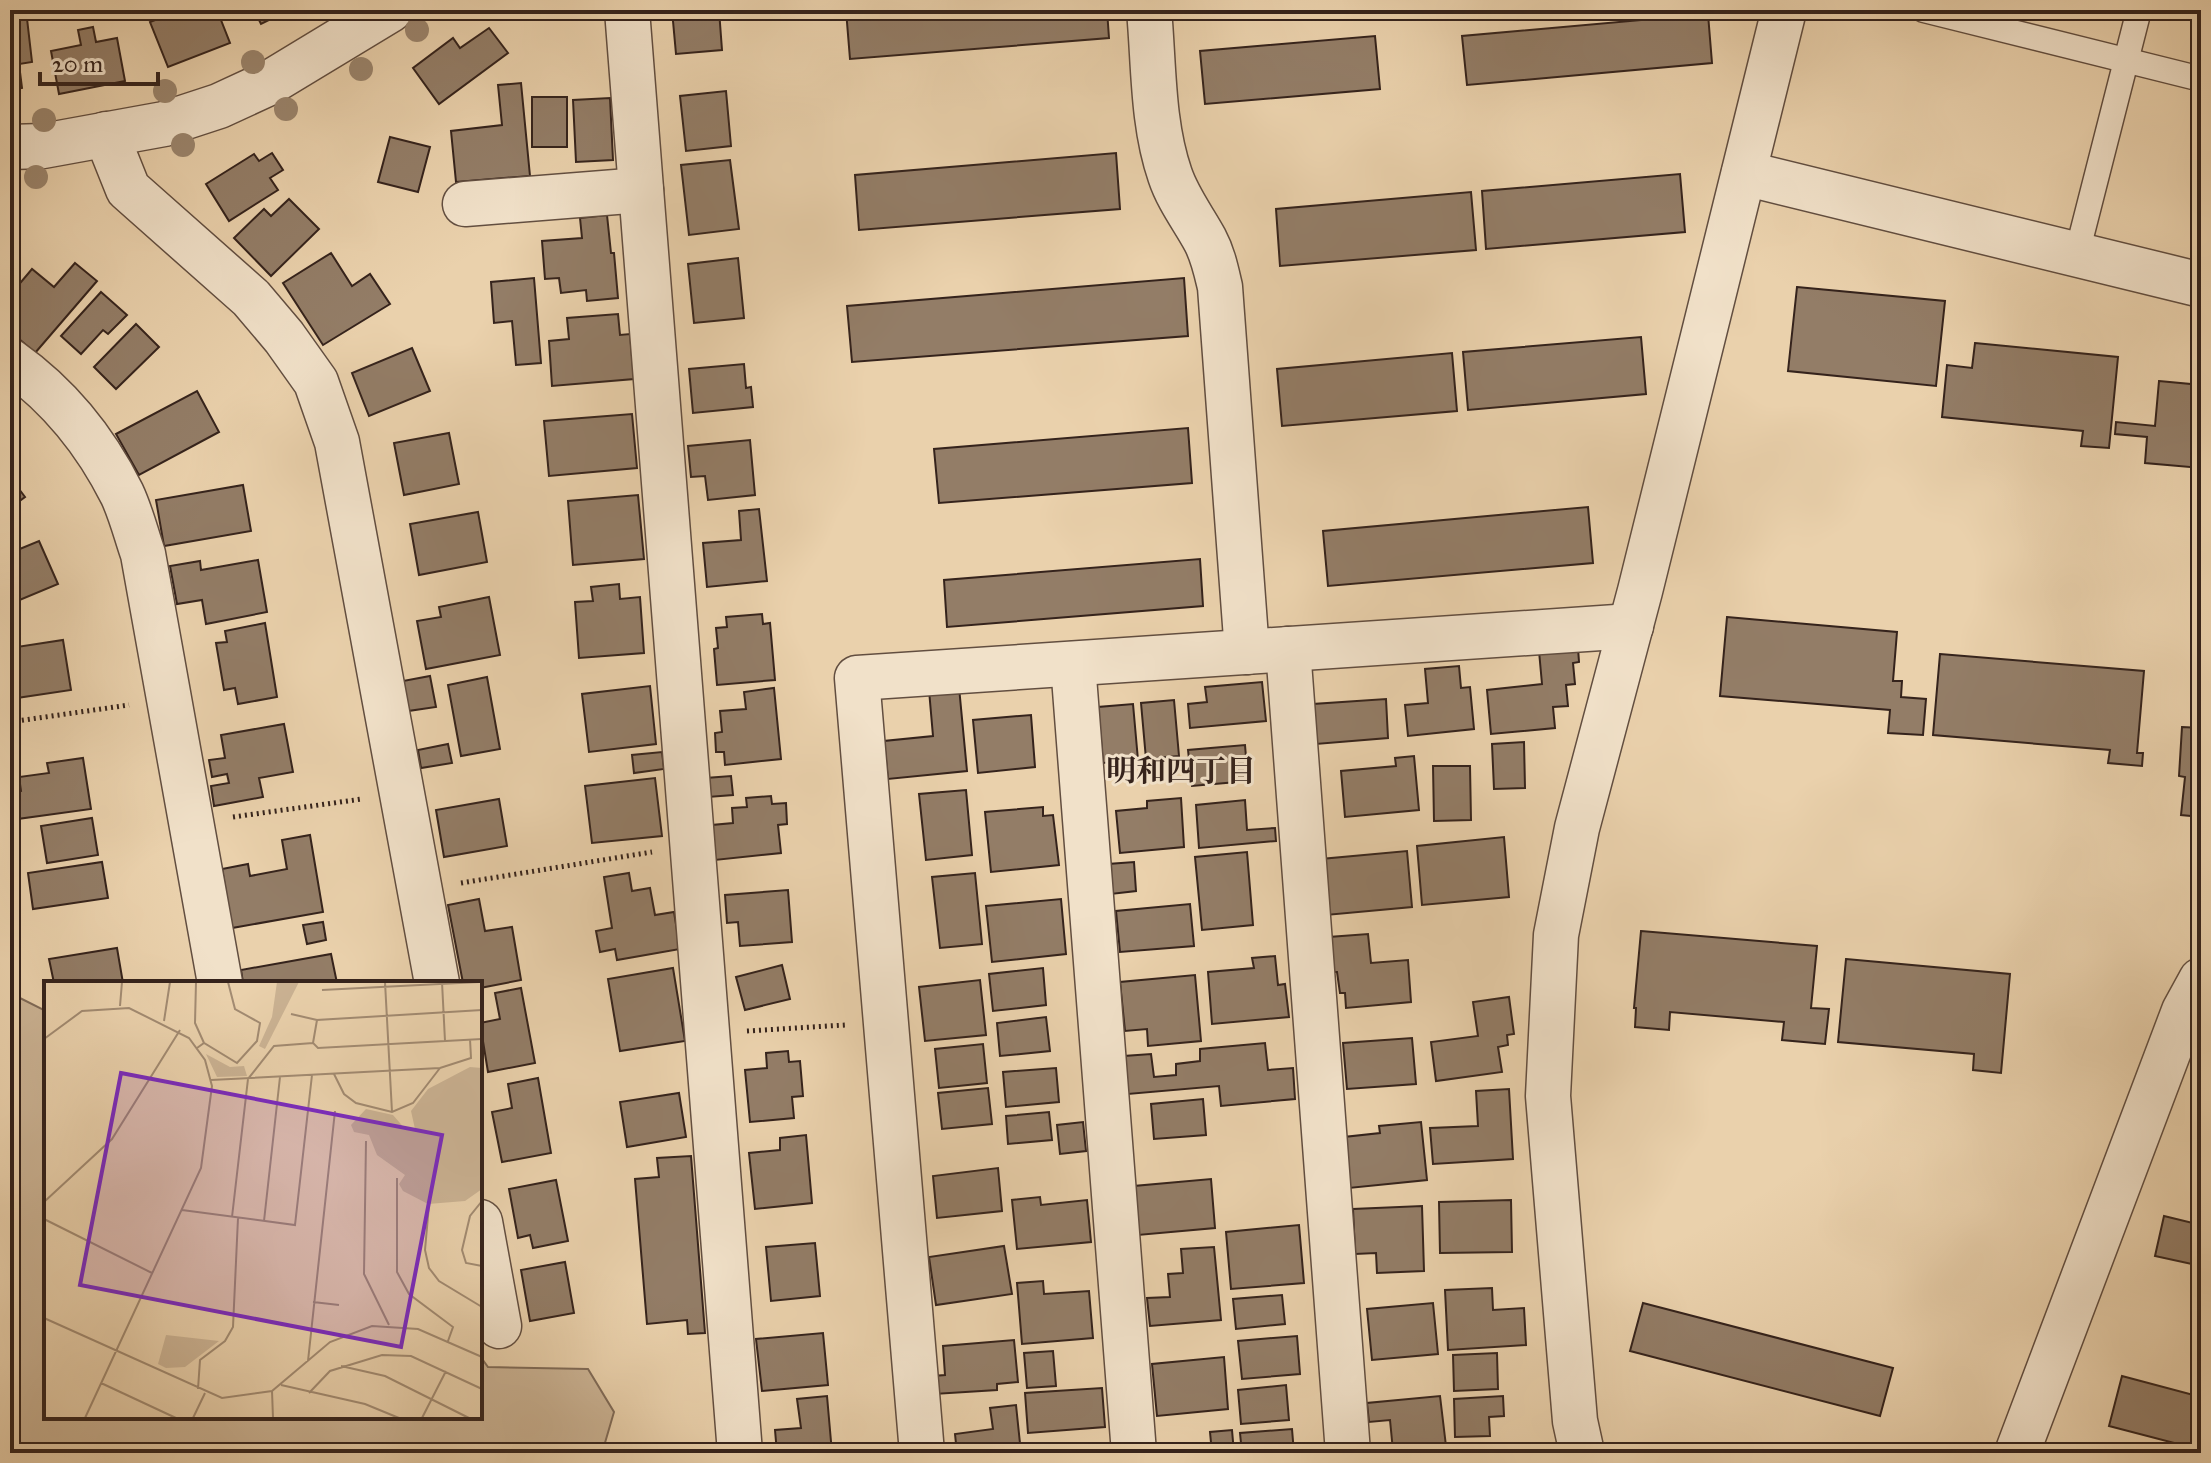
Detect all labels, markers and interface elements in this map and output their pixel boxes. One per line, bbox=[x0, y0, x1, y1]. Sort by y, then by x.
scale bar bbox=[40, 36, 158, 86]
text: 20 m bbox=[52, 49, 103, 79]
district label: 明和四丁目 bbox=[1106, 753, 1256, 789]
inset map bbox=[44, 981, 482, 1419]

